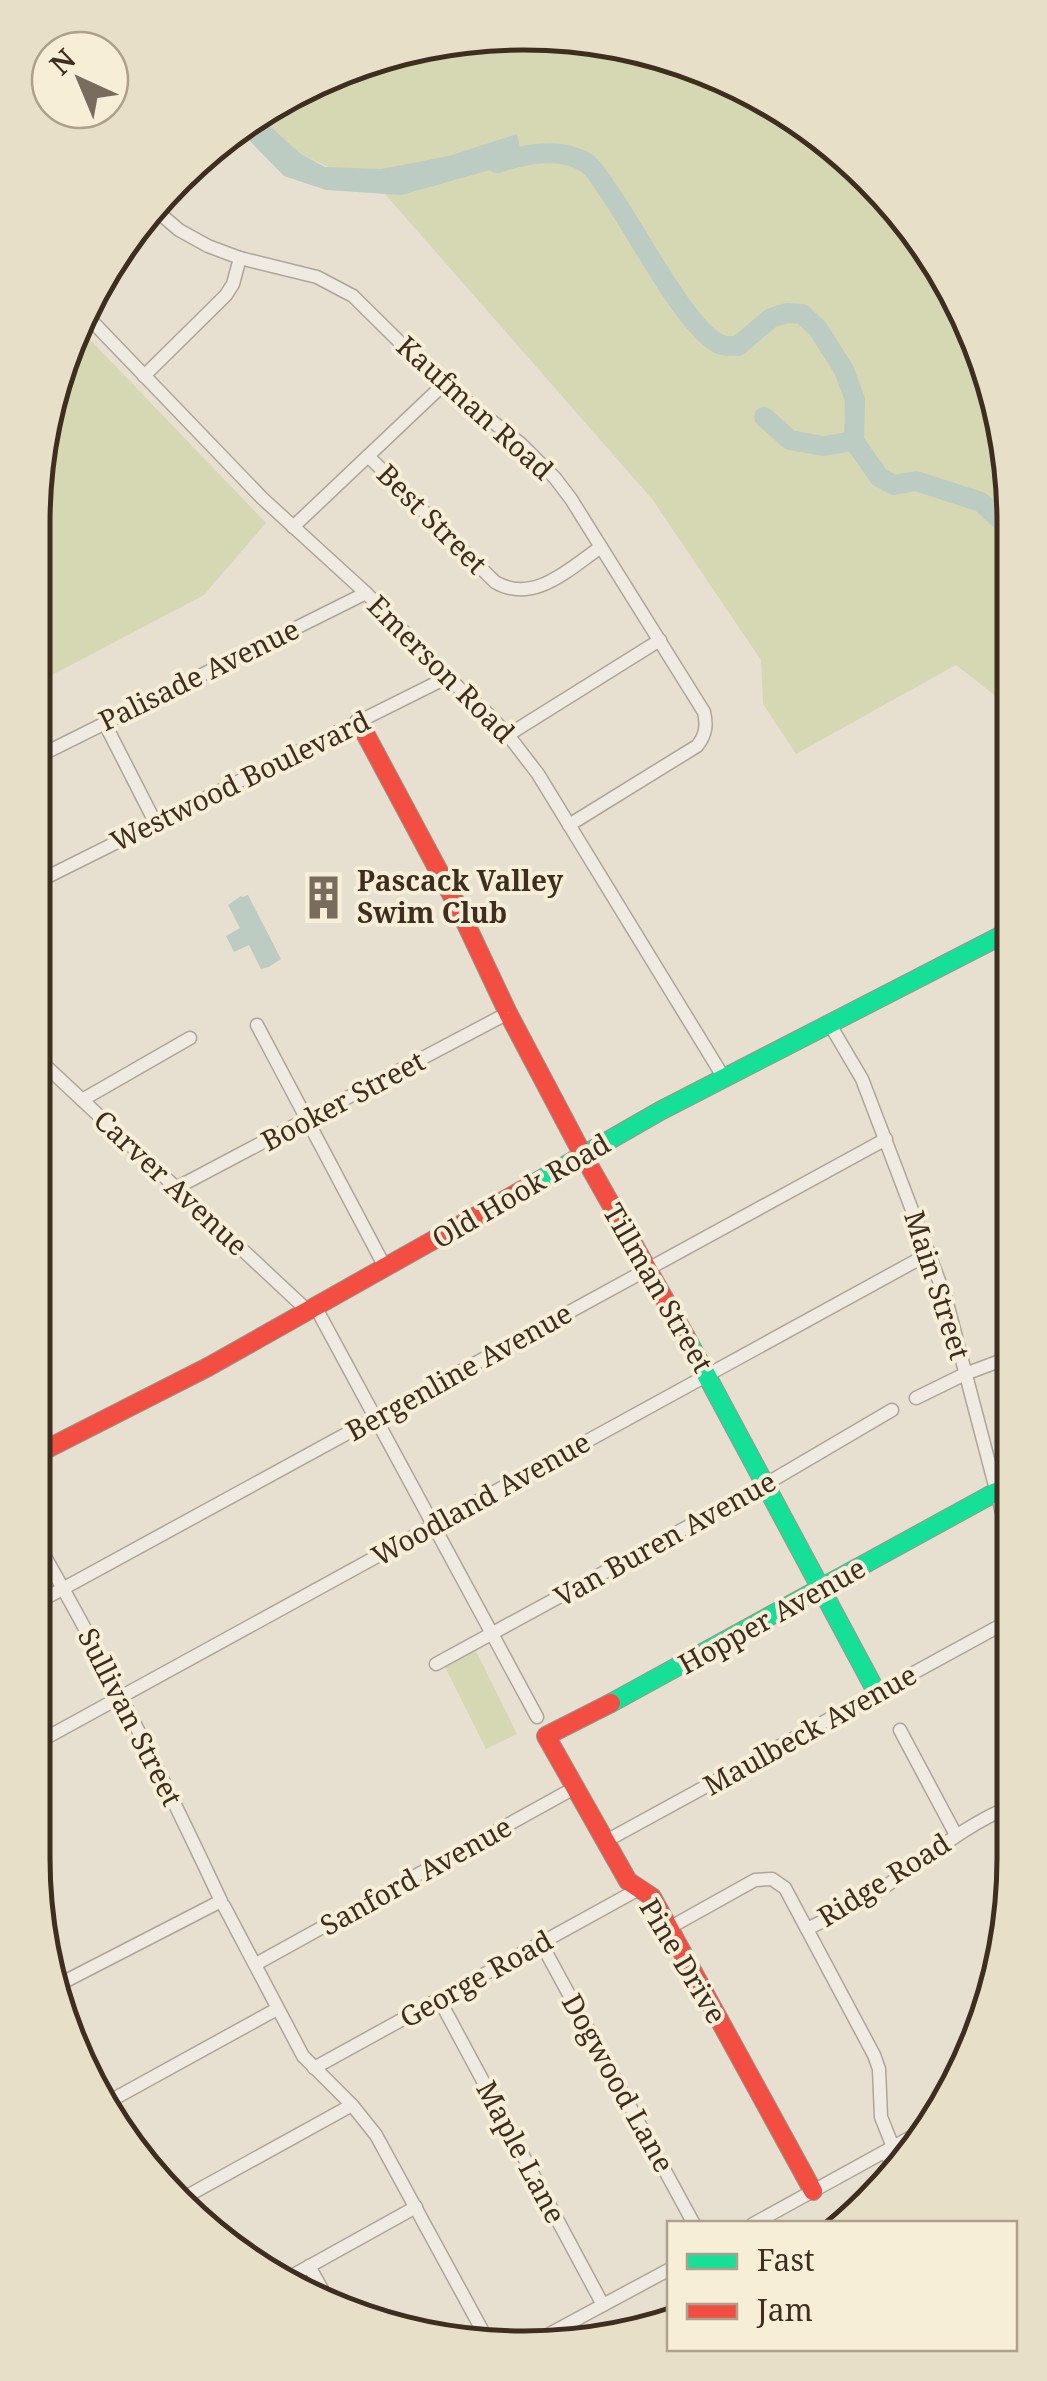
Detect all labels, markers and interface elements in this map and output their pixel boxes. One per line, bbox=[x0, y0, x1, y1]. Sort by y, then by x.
north arrow bbox=[30, 30, 130, 130]
text: N bbox=[41, 40, 83, 83]
street label: Kaufman Road bbox=[389, 327, 562, 488]
street label: Best Street bbox=[369, 455, 496, 582]
street label: Emerson Road bbox=[360, 586, 524, 750]
street label: Palisade Avenue bbox=[92, 609, 305, 739]
street label: Westwood Boulevard bbox=[103, 701, 376, 859]
place label: Pascack Valley Swim Club bbox=[357, 861, 564, 931]
building icon: Pascack Valley Swim Club bbox=[300, 873, 348, 921]
street label: Booker Street bbox=[254, 1041, 431, 1159]
street label: Carver Avenue bbox=[86, 1101, 257, 1264]
street label: Old Hook Road bbox=[425, 1124, 616, 1256]
street label: Tillman Street bbox=[595, 1196, 723, 1379]
street label: Main Street bbox=[896, 1205, 980, 1364]
street label: Bergenline Avenue bbox=[339, 1293, 578, 1449]
street label: Woodland Avenue bbox=[365, 1422, 597, 1574]
street label: Van Buren Avenue bbox=[547, 1461, 782, 1615]
street label: Hopper Avenue bbox=[671, 1548, 872, 1682]
street label: Sullivan Street bbox=[70, 1621, 192, 1812]
street label: Maulbeck Avenue bbox=[696, 1655, 923, 1803]
street label: Sanford Avenue bbox=[313, 1807, 518, 1943]
street label: Ridge Road bbox=[810, 1823, 957, 1935]
street label: Pine Drive bbox=[632, 1891, 736, 2030]
street label: George Road bbox=[392, 1921, 559, 2036]
street label: Dogwood Lane bbox=[554, 1986, 684, 2179]
street label: Maple Lane bbox=[468, 2074, 575, 2230]
legend bbox=[667, 2221, 1017, 2351]
text: Fast bbox=[757, 2239, 814, 2280]
text: Jam bbox=[756, 2289, 813, 2330]

